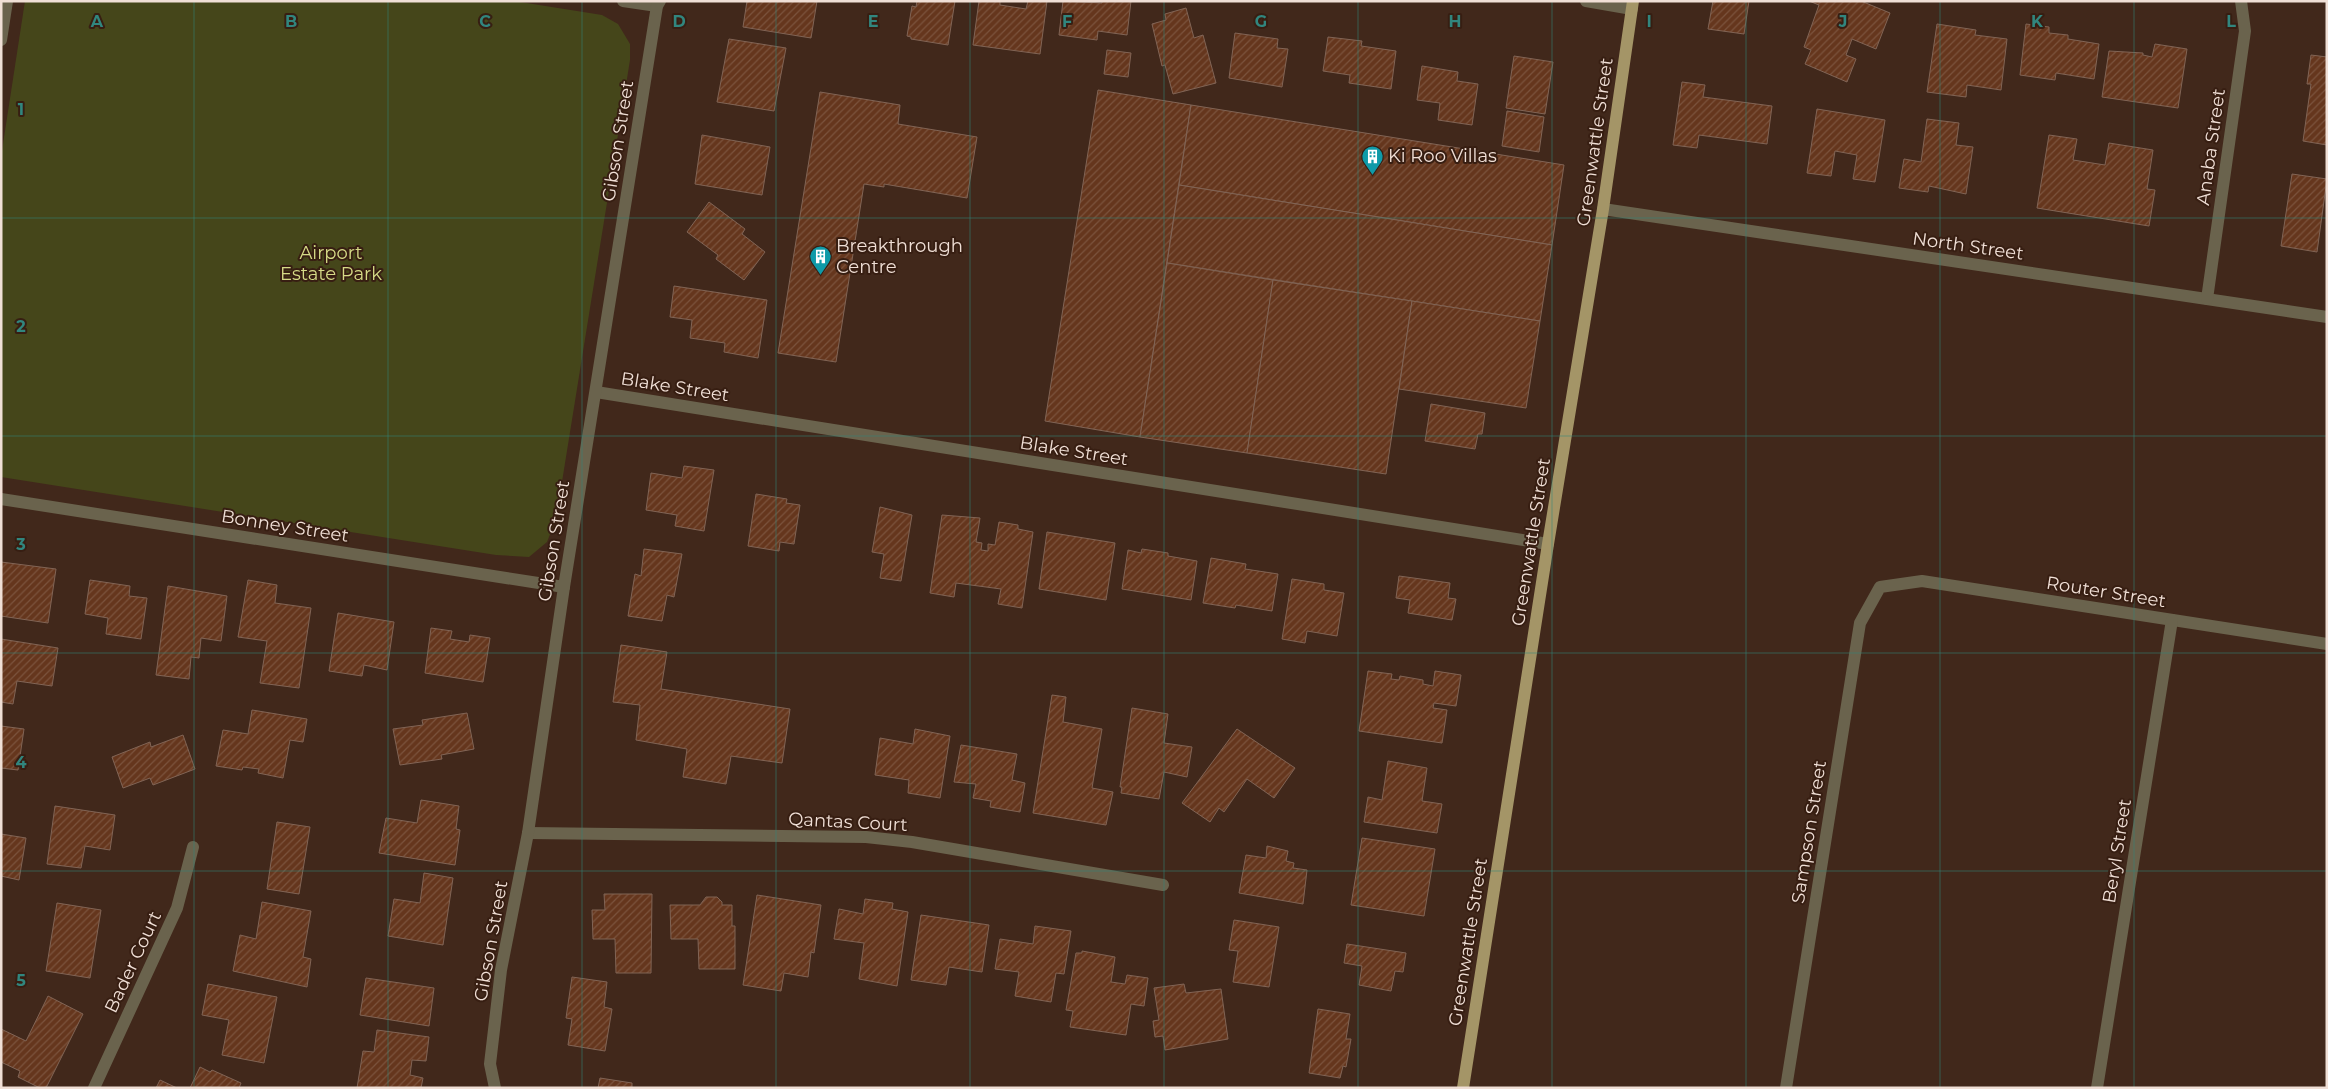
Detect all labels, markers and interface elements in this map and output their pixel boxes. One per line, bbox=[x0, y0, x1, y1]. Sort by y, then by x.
text: A bbox=[90, 12, 104, 31]
text: B bbox=[285, 12, 297, 31]
text: C bbox=[479, 12, 491, 31]
text: D bbox=[672, 12, 686, 31]
text: E bbox=[868, 12, 878, 31]
text: F bbox=[1062, 12, 1072, 31]
text: G bbox=[1255, 12, 1267, 31]
text: H bbox=[1449, 12, 1461, 31]
text: I bbox=[1646, 12, 1652, 31]
text: J bbox=[1838, 12, 1847, 31]
text: K bbox=[2031, 12, 2044, 31]
text: L bbox=[2226, 12, 2236, 31]
street label: Greenwattle Street bbox=[1572, 56, 1618, 228]
street label: Gibson Street bbox=[598, 79, 638, 203]
street label: Anaba Street bbox=[2192, 87, 2230, 207]
text: 1 bbox=[18, 100, 24, 119]
building icon: Ki Roo Villas bbox=[1360, 144, 1384, 175]
place label: Ki Roo Villas bbox=[1388, 145, 1497, 167]
street label: North Street bbox=[1911, 227, 2025, 265]
place label: Breakthrough Centre bbox=[836, 235, 963, 278]
park label: Airport Estate Park bbox=[280, 242, 382, 285]
building icon: Breakthrough Centre bbox=[808, 244, 832, 275]
text: 2 bbox=[16, 317, 26, 336]
street label: Blake Street bbox=[619, 368, 731, 406]
street label: Blake Street bbox=[1018, 432, 1130, 470]
street label: Greenwattle Street bbox=[1507, 456, 1555, 628]
street label: Gibson Street bbox=[534, 479, 574, 603]
street label: Bonney Street bbox=[220, 505, 350, 547]
text: 3 bbox=[15, 535, 26, 554]
street label: Router Street bbox=[2045, 572, 2167, 612]
text: 4 bbox=[15, 753, 27, 772]
street label: Sampson Street bbox=[1787, 759, 1831, 905]
street label: Beryl Street bbox=[2098, 797, 2136, 905]
street label: Qantas Court bbox=[788, 808, 908, 836]
street label: Greenwattle Street bbox=[1444, 856, 1492, 1028]
street label: Gibson Street bbox=[470, 879, 512, 1003]
street label: Bader Court bbox=[100, 908, 166, 1016]
text: 5 bbox=[16, 971, 26, 990]

